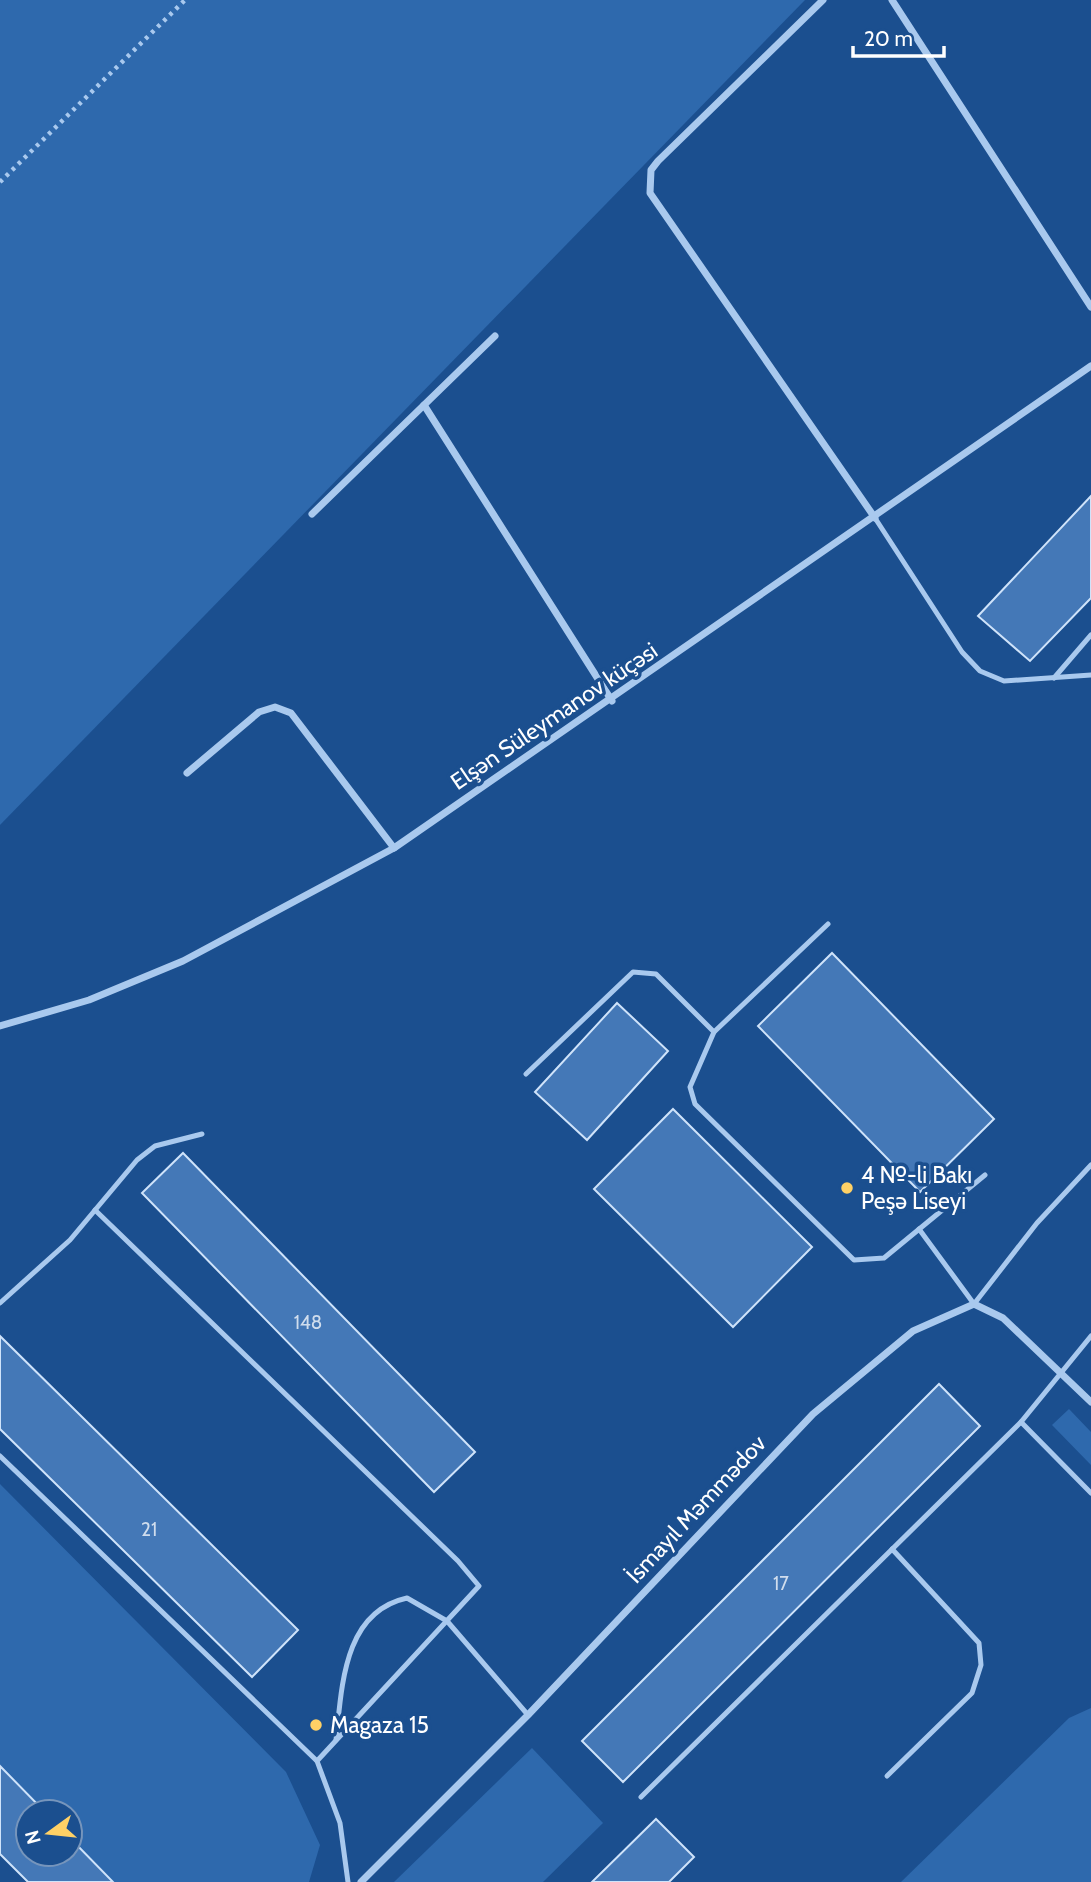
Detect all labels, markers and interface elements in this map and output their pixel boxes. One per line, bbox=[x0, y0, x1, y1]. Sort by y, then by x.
scale bar bbox=[853, 14, 944, 58]
text: 20 m bbox=[864, 26, 913, 51]
street label: Elşən Süleymanov küçəsi bbox=[445, 636, 663, 796]
place label: 4 №-li Bakı Peşə Liseyi bbox=[861, 1161, 972, 1215]
marker: 4 №-li Bakı Peşə Liseyi bbox=[839, 1180, 855, 1196]
house number: 148 bbox=[294, 1311, 322, 1334]
street label: İsmayıl Məmmədov bbox=[620, 1429, 772, 1589]
house number: 21 bbox=[141, 1518, 157, 1541]
house number: 17 bbox=[773, 1572, 789, 1595]
place label: Magaza 15 bbox=[330, 1711, 429, 1739]
marker: Magaza 15 bbox=[308, 1717, 324, 1733]
north arrow bbox=[14, 1798, 84, 1868]
text: N bbox=[20, 1828, 46, 1847]

